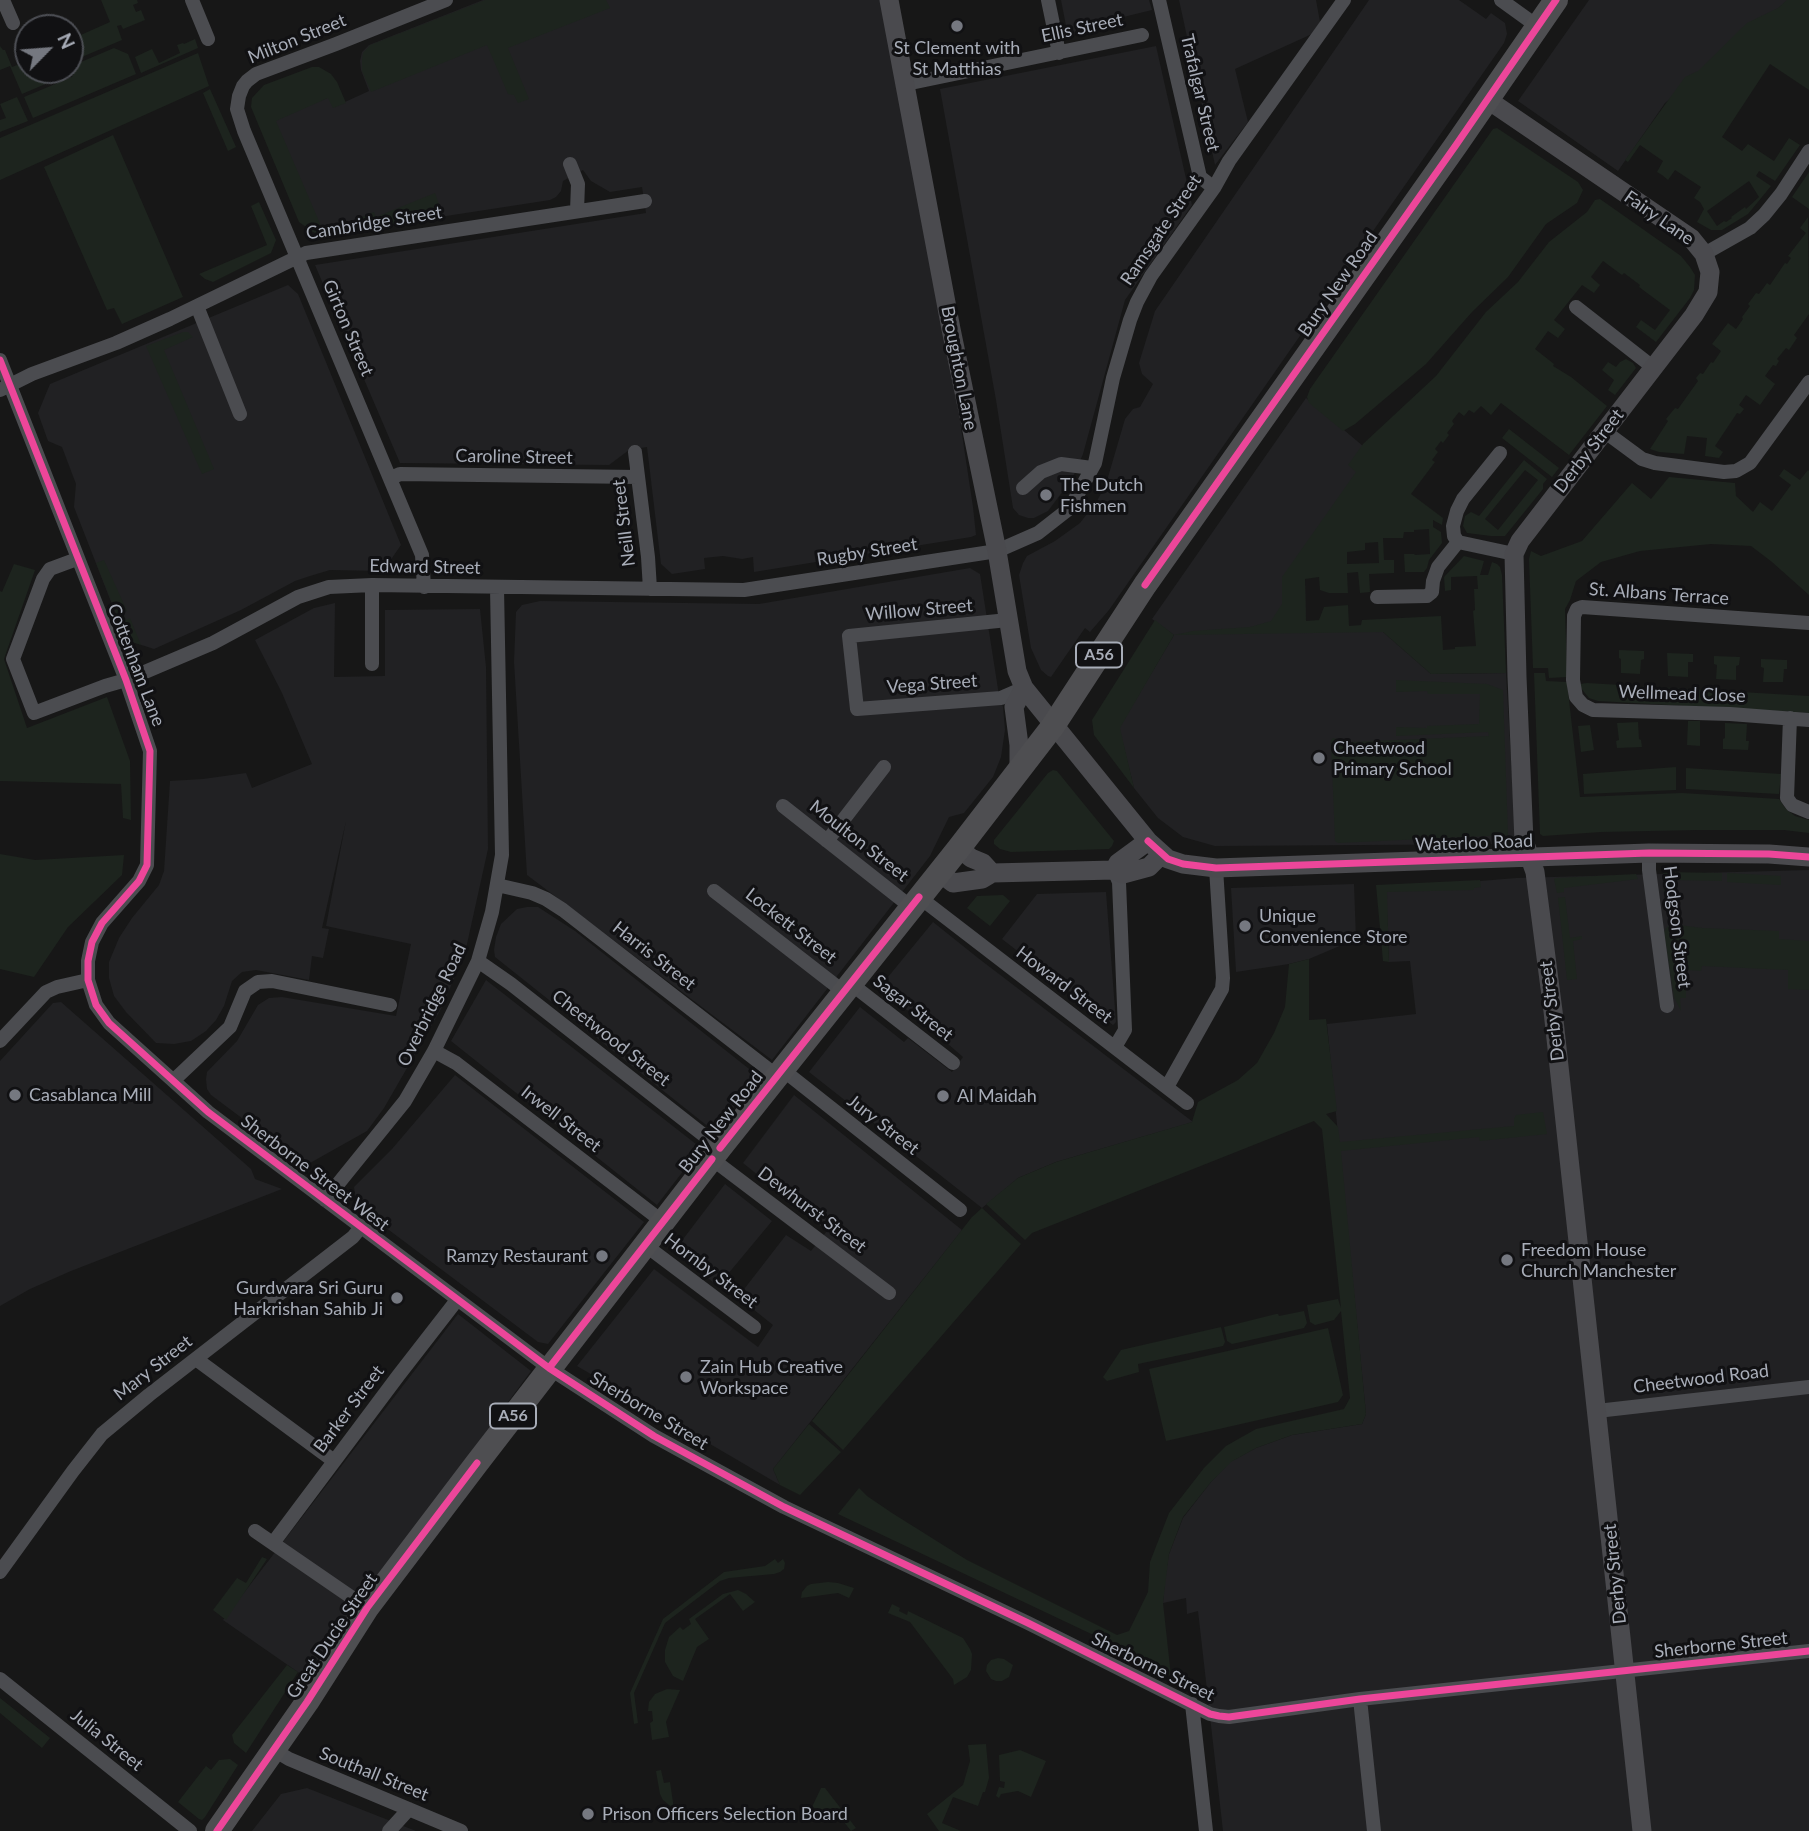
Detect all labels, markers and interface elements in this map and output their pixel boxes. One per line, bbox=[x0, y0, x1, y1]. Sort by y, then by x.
street label: Ellis Street bbox=[1039, 9, 1125, 47]
street label: Milton Street bbox=[245, 10, 349, 68]
north arrow bbox=[14, 14, 84, 84]
marker: St Clement with St Matthias bbox=[949, 18, 965, 34]
text: N bbox=[53, 29, 80, 52]
street label: Trafalgar Street bbox=[1176, 32, 1224, 154]
place label: St Clement with St Matthias bbox=[894, 37, 1020, 80]
street label: Ramsgate Street bbox=[1116, 171, 1206, 289]
street label: Fairy Lane bbox=[1620, 186, 1698, 250]
street label: Cambridge Street bbox=[304, 202, 444, 244]
street label: Bury New Road bbox=[1294, 227, 1382, 341]
street label: Girton Street bbox=[318, 277, 378, 379]
street label: Broughton Lane bbox=[936, 304, 982, 432]
street label: Derby Street bbox=[1549, 405, 1629, 497]
street label: Caroline Street bbox=[455, 445, 573, 469]
place label: The Dutch Fishmen bbox=[1060, 474, 1143, 516]
street label: Neill Street bbox=[608, 478, 640, 568]
marker: The Dutch Fishmen bbox=[1038, 487, 1054, 503]
street label: Rugby Street bbox=[815, 533, 919, 571]
street label: Edward Street bbox=[369, 555, 481, 579]
street label: St. Albans Terrace bbox=[1588, 578, 1730, 610]
street label: Willow Street bbox=[864, 595, 974, 625]
street label: Cottenham Lane bbox=[103, 601, 169, 729]
road number: A56 bbox=[1076, 642, 1122, 668]
street label: Vega Street bbox=[886, 670, 978, 698]
street label: Wellmead Close bbox=[1618, 681, 1746, 707]
place label: Cheetwood Primary School bbox=[1333, 737, 1452, 780]
marker: Cheetwood Primary School bbox=[1311, 750, 1327, 766]
street label: Moulton Street bbox=[805, 796, 913, 886]
street label: Waterloo Road bbox=[1415, 830, 1533, 856]
street label: Hodgson Street bbox=[1659, 865, 1695, 989]
street label: Lockett Street bbox=[741, 884, 841, 968]
place label: Unique Convenience Store bbox=[1259, 905, 1408, 948]
street label: Harris Street bbox=[608, 917, 700, 995]
marker: Unique Convenience Store bbox=[1237, 918, 1253, 934]
street label: Overbridge Road bbox=[393, 940, 471, 1070]
street label: Howard Street bbox=[1012, 942, 1116, 1028]
street label: Derby Street bbox=[1535, 960, 1569, 1062]
street label: Sagar Street bbox=[869, 970, 957, 1046]
street label: Cheetwood Street bbox=[548, 985, 674, 1091]
street label: Bury New Road bbox=[674, 1067, 768, 1177]
street label: Irwell Street bbox=[517, 1081, 605, 1157]
place label: Casablanca Mill bbox=[29, 1084, 152, 1106]
place label: Al Maidah bbox=[957, 1085, 1037, 1107]
marker: Casablanca Mill bbox=[7, 1087, 23, 1103]
marker: Al Maidah bbox=[935, 1088, 951, 1104]
street label: Jury Street bbox=[843, 1090, 923, 1160]
street label: Sherborne Street West bbox=[237, 1110, 393, 1236]
street label: Dewhurst Street bbox=[754, 1162, 870, 1258]
street label: Hornby Street bbox=[660, 1229, 762, 1313]
place label: Freedom House Church Manchester bbox=[1521, 1239, 1676, 1282]
place label: Ramzy Restaurant bbox=[446, 1245, 588, 1267]
marker: Ramzy Restaurant bbox=[594, 1248, 610, 1264]
marker: Freedom House Church Manchester bbox=[1499, 1252, 1515, 1268]
place label: Gurdwara Sri Guru Harkrishan Sahib Ji bbox=[233, 1277, 383, 1320]
marker: Gurdwara Sri Guru Harkrishan Sahib Ji bbox=[389, 1290, 405, 1306]
street label: Mary Street bbox=[110, 1331, 196, 1405]
place label: Zain Hub Creative Workspace bbox=[700, 1356, 843, 1398]
street label: Cheetwood Road bbox=[1632, 1360, 1770, 1398]
street label: Barker Street bbox=[309, 1361, 389, 1457]
street label: Sherborne Street bbox=[586, 1367, 712, 1455]
marker: Zain Hub Creative Workspace bbox=[678, 1369, 694, 1385]
road number: A56 bbox=[490, 1404, 536, 1428]
street label: Derby Street bbox=[1599, 1523, 1631, 1625]
street label: Great Ducie Street bbox=[282, 1569, 382, 1703]
street label: Sherborne Street bbox=[1653, 1627, 1789, 1663]
street label: Sherborne Street bbox=[1088, 1628, 1218, 1706]
street label: Julia Street bbox=[66, 1704, 148, 1776]
street label: Southall Street bbox=[316, 1742, 432, 1806]
place label: Prison Officers Selection Board bbox=[602, 1803, 848, 1825]
marker: Prison Officers Selection Board bbox=[580, 1806, 596, 1822]

